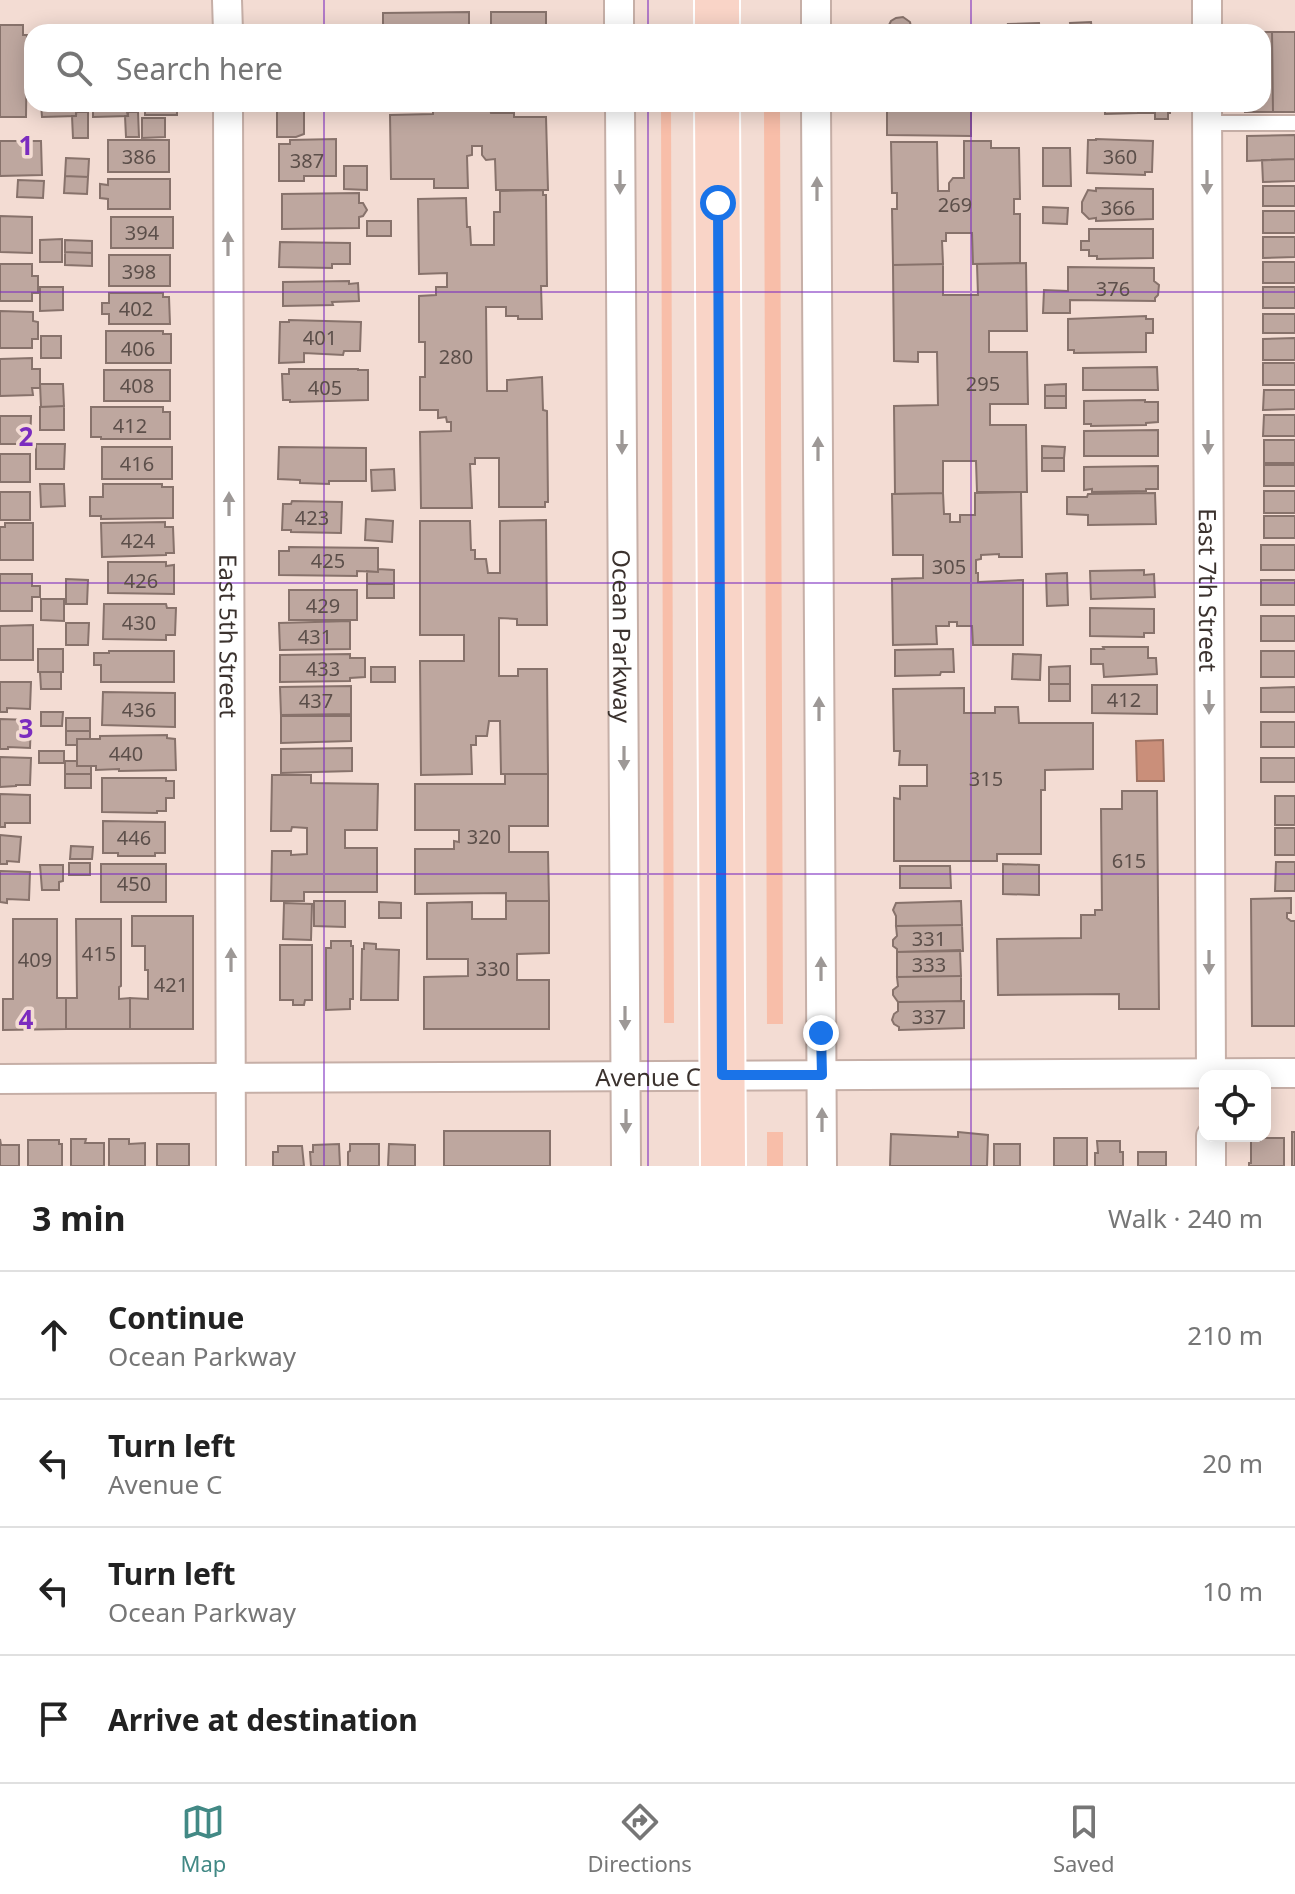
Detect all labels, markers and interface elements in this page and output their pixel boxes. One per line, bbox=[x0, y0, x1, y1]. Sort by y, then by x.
search box bbox=[24, 24, 1271, 112]
icon: search bbox=[52, 46, 96, 90]
text: Search here bbox=[116, 48, 283, 89]
text: 1 bbox=[19, 127, 33, 163]
house number: 386 bbox=[122, 143, 156, 170]
house number: 360 bbox=[1103, 143, 1137, 170]
house number: 387 bbox=[290, 147, 324, 174]
one-way arrow bbox=[614, 170, 626, 195]
one-way arrow bbox=[1201, 170, 1213, 195]
one-way arrow bbox=[811, 176, 823, 201]
route start bbox=[700, 185, 736, 221]
house number: 269 bbox=[938, 191, 972, 218]
house number: 366 bbox=[1101, 194, 1135, 221]
house number: 394 bbox=[125, 219, 160, 246]
one-way arrow bbox=[222, 231, 234, 256]
house number: 398 bbox=[122, 258, 156, 285]
house number: 376 bbox=[1096, 275, 1130, 302]
house number: 402 bbox=[119, 295, 153, 322]
house number: 401 bbox=[303, 324, 337, 351]
house number: 406 bbox=[121, 335, 155, 362]
house number: 280 bbox=[439, 343, 473, 370]
house number: 295 bbox=[966, 370, 1000, 397]
house number: 408 bbox=[120, 372, 154, 399]
house number: 405 bbox=[308, 374, 342, 401]
house number: 412 bbox=[113, 412, 147, 439]
text: 2 bbox=[19, 418, 34, 454]
one-way arrow bbox=[616, 430, 628, 455]
one-way arrow bbox=[1202, 430, 1214, 455]
one-way arrow bbox=[812, 436, 824, 461]
house number: 416 bbox=[120, 450, 154, 477]
one-way arrow bbox=[223, 491, 235, 516]
house number: 423 bbox=[295, 504, 329, 531]
street label: East 7th Street bbox=[1192, 508, 1226, 672]
house number: 424 bbox=[121, 527, 156, 554]
house number: 425 bbox=[311, 547, 345, 574]
street label: Ocean Parkway bbox=[606, 549, 640, 724]
house number: 305 bbox=[932, 553, 966, 580]
street label: East 5th Street bbox=[213, 554, 246, 718]
house number: 426 bbox=[124, 567, 158, 594]
house number: 429 bbox=[306, 592, 340, 619]
house number: 430 bbox=[122, 609, 156, 636]
house number: 431 bbox=[298, 623, 332, 650]
house number: 433 bbox=[306, 655, 340, 682]
house number: 412 bbox=[1107, 686, 1141, 713]
house number: 437 bbox=[299, 687, 333, 714]
one-way arrow bbox=[1203, 690, 1215, 715]
house number: 436 bbox=[122, 696, 156, 723]
one-way arrow bbox=[813, 696, 825, 721]
text: 3 bbox=[19, 710, 33, 746]
house number: 440 bbox=[109, 740, 143, 767]
one-way arrow bbox=[618, 746, 630, 771]
house number: 315 bbox=[969, 765, 1003, 792]
house number: 320 bbox=[467, 823, 501, 850]
house number: 446 bbox=[117, 824, 151, 851]
house number: 615 bbox=[1112, 847, 1146, 874]
house number: 450 bbox=[117, 870, 151, 897]
house number: 331 bbox=[912, 925, 946, 952]
house number: 415 bbox=[82, 940, 116, 967]
house number: 409 bbox=[18, 946, 52, 973]
one-way arrow bbox=[225, 947, 237, 972]
one-way arrow bbox=[1203, 950, 1215, 975]
house number: 333 bbox=[912, 951, 946, 978]
house number: 330 bbox=[476, 955, 510, 982]
one-way arrow bbox=[815, 956, 827, 981]
house number: 421 bbox=[154, 971, 188, 998]
text: 4 bbox=[19, 1001, 34, 1037]
house number: 337 bbox=[912, 1003, 946, 1030]
one-way arrow bbox=[619, 1006, 631, 1031]
route end bbox=[803, 1015, 839, 1051]
street label: Avenue C bbox=[595, 1059, 701, 1093]
map controls bbox=[1199, 1070, 1271, 1142]
button: locate bbox=[1199, 1070, 1271, 1142]
one-way arrow bbox=[816, 1107, 828, 1132]
one-way arrow bbox=[620, 1109, 632, 1134]
text: 3 min bbox=[32, 1195, 126, 1241]
text: Walk · 240 m bbox=[1108, 1200, 1263, 1236]
text: Continue bbox=[108, 1297, 244, 1338]
icon: ahead bbox=[32, 1313, 76, 1357]
text: 210 m bbox=[1187, 1317, 1263, 1353]
text: Ocean Parkway bbox=[108, 1338, 296, 1374]
text: Turn left bbox=[108, 1425, 236, 1466]
icon: left bbox=[32, 1441, 76, 1485]
text: 20 m bbox=[1202, 1445, 1263, 1481]
text: Avenue C bbox=[108, 1466, 222, 1502]
text: Turn left bbox=[108, 1553, 236, 1594]
icon: left bbox=[32, 1569, 76, 1613]
text: 10 m bbox=[1202, 1573, 1263, 1609]
text: Ocean Parkway bbox=[108, 1594, 296, 1630]
icon: arrive bbox=[32, 1697, 76, 1741]
text: Arrive at destination bbox=[108, 1699, 418, 1740]
tab: Map bbox=[181, 1800, 226, 1878]
tab: Directions bbox=[587, 1800, 692, 1878]
tab: Saved bbox=[1053, 1800, 1114, 1878]

